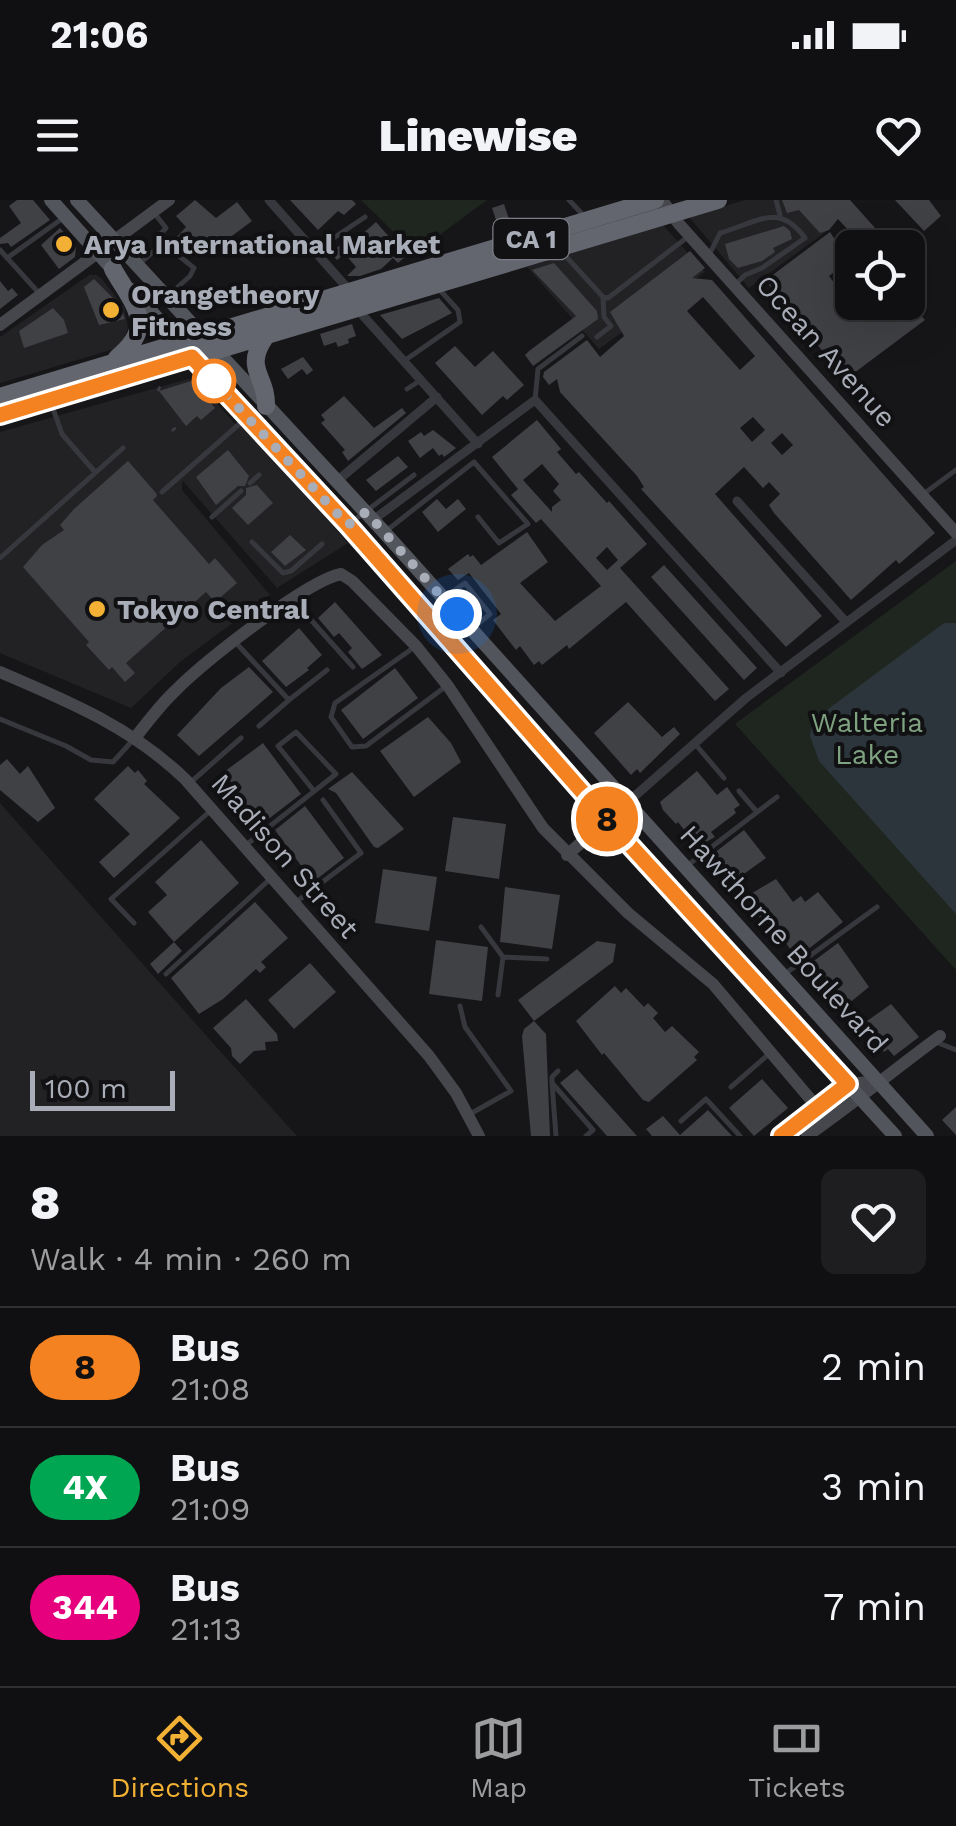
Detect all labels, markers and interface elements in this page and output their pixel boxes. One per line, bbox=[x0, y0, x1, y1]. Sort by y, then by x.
text: 21:06 bbox=[50, 13, 148, 57]
icon: menu bbox=[30, 108, 85, 163]
icon: heart bbox=[871, 108, 926, 163]
text: Linewise bbox=[378, 109, 578, 162]
road number: CA 1 bbox=[494, 219, 568, 259]
place label: Arya International Market bbox=[84, 228, 440, 261]
map controls bbox=[835, 230, 925, 320]
button: locate bbox=[835, 230, 925, 320]
marker: Arya International Market bbox=[53, 233, 75, 255]
street label: Ocean Avenue bbox=[749, 268, 903, 434]
place label: Orangetheory Fitness bbox=[131, 278, 320, 343]
marker: Orangetheory Fitness bbox=[100, 299, 122, 321]
unlabelled marker bbox=[193, 360, 235, 402]
your location bbox=[432, 589, 482, 639]
place label: Tokyo Central bbox=[117, 593, 310, 626]
marker: Tokyo Central bbox=[86, 598, 108, 620]
park label: Walteria Lake bbox=[811, 706, 923, 771]
street label: Madison Street bbox=[205, 767, 366, 945]
line badge: 8 bbox=[574, 786, 640, 852]
text: 8 bbox=[596, 798, 618, 840]
street label: Hawthorne Boulevard bbox=[673, 818, 895, 1060]
scale bar bbox=[30, 1066, 175, 1110]
text: 100 m bbox=[45, 1072, 127, 1105]
button: heart bbox=[821, 1169, 926, 1274]
text: 8 bbox=[30, 1174, 60, 1231]
text: Walk · 4 min · 260 m bbox=[30, 1240, 352, 1278]
text: Bus bbox=[170, 1326, 240, 1370]
text: 2 min bbox=[821, 1345, 926, 1389]
text: 8 bbox=[74, 1346, 96, 1388]
text: 21:08 bbox=[170, 1370, 250, 1408]
text: Bus bbox=[170, 1446, 240, 1490]
text: 3 min bbox=[821, 1465, 926, 1509]
text: 4X bbox=[62, 1466, 108, 1508]
text: 21:09 bbox=[170, 1490, 250, 1528]
text: Bus bbox=[170, 1566, 240, 1610]
text: 7 min bbox=[823, 1585, 926, 1629]
text: 344 bbox=[52, 1586, 118, 1628]
text: 21:13 bbox=[170, 1610, 242, 1648]
tab: Directions bbox=[111, 1711, 249, 1804]
tab: Map bbox=[470, 1711, 527, 1804]
tab: Tickets bbox=[748, 1711, 845, 1804]

